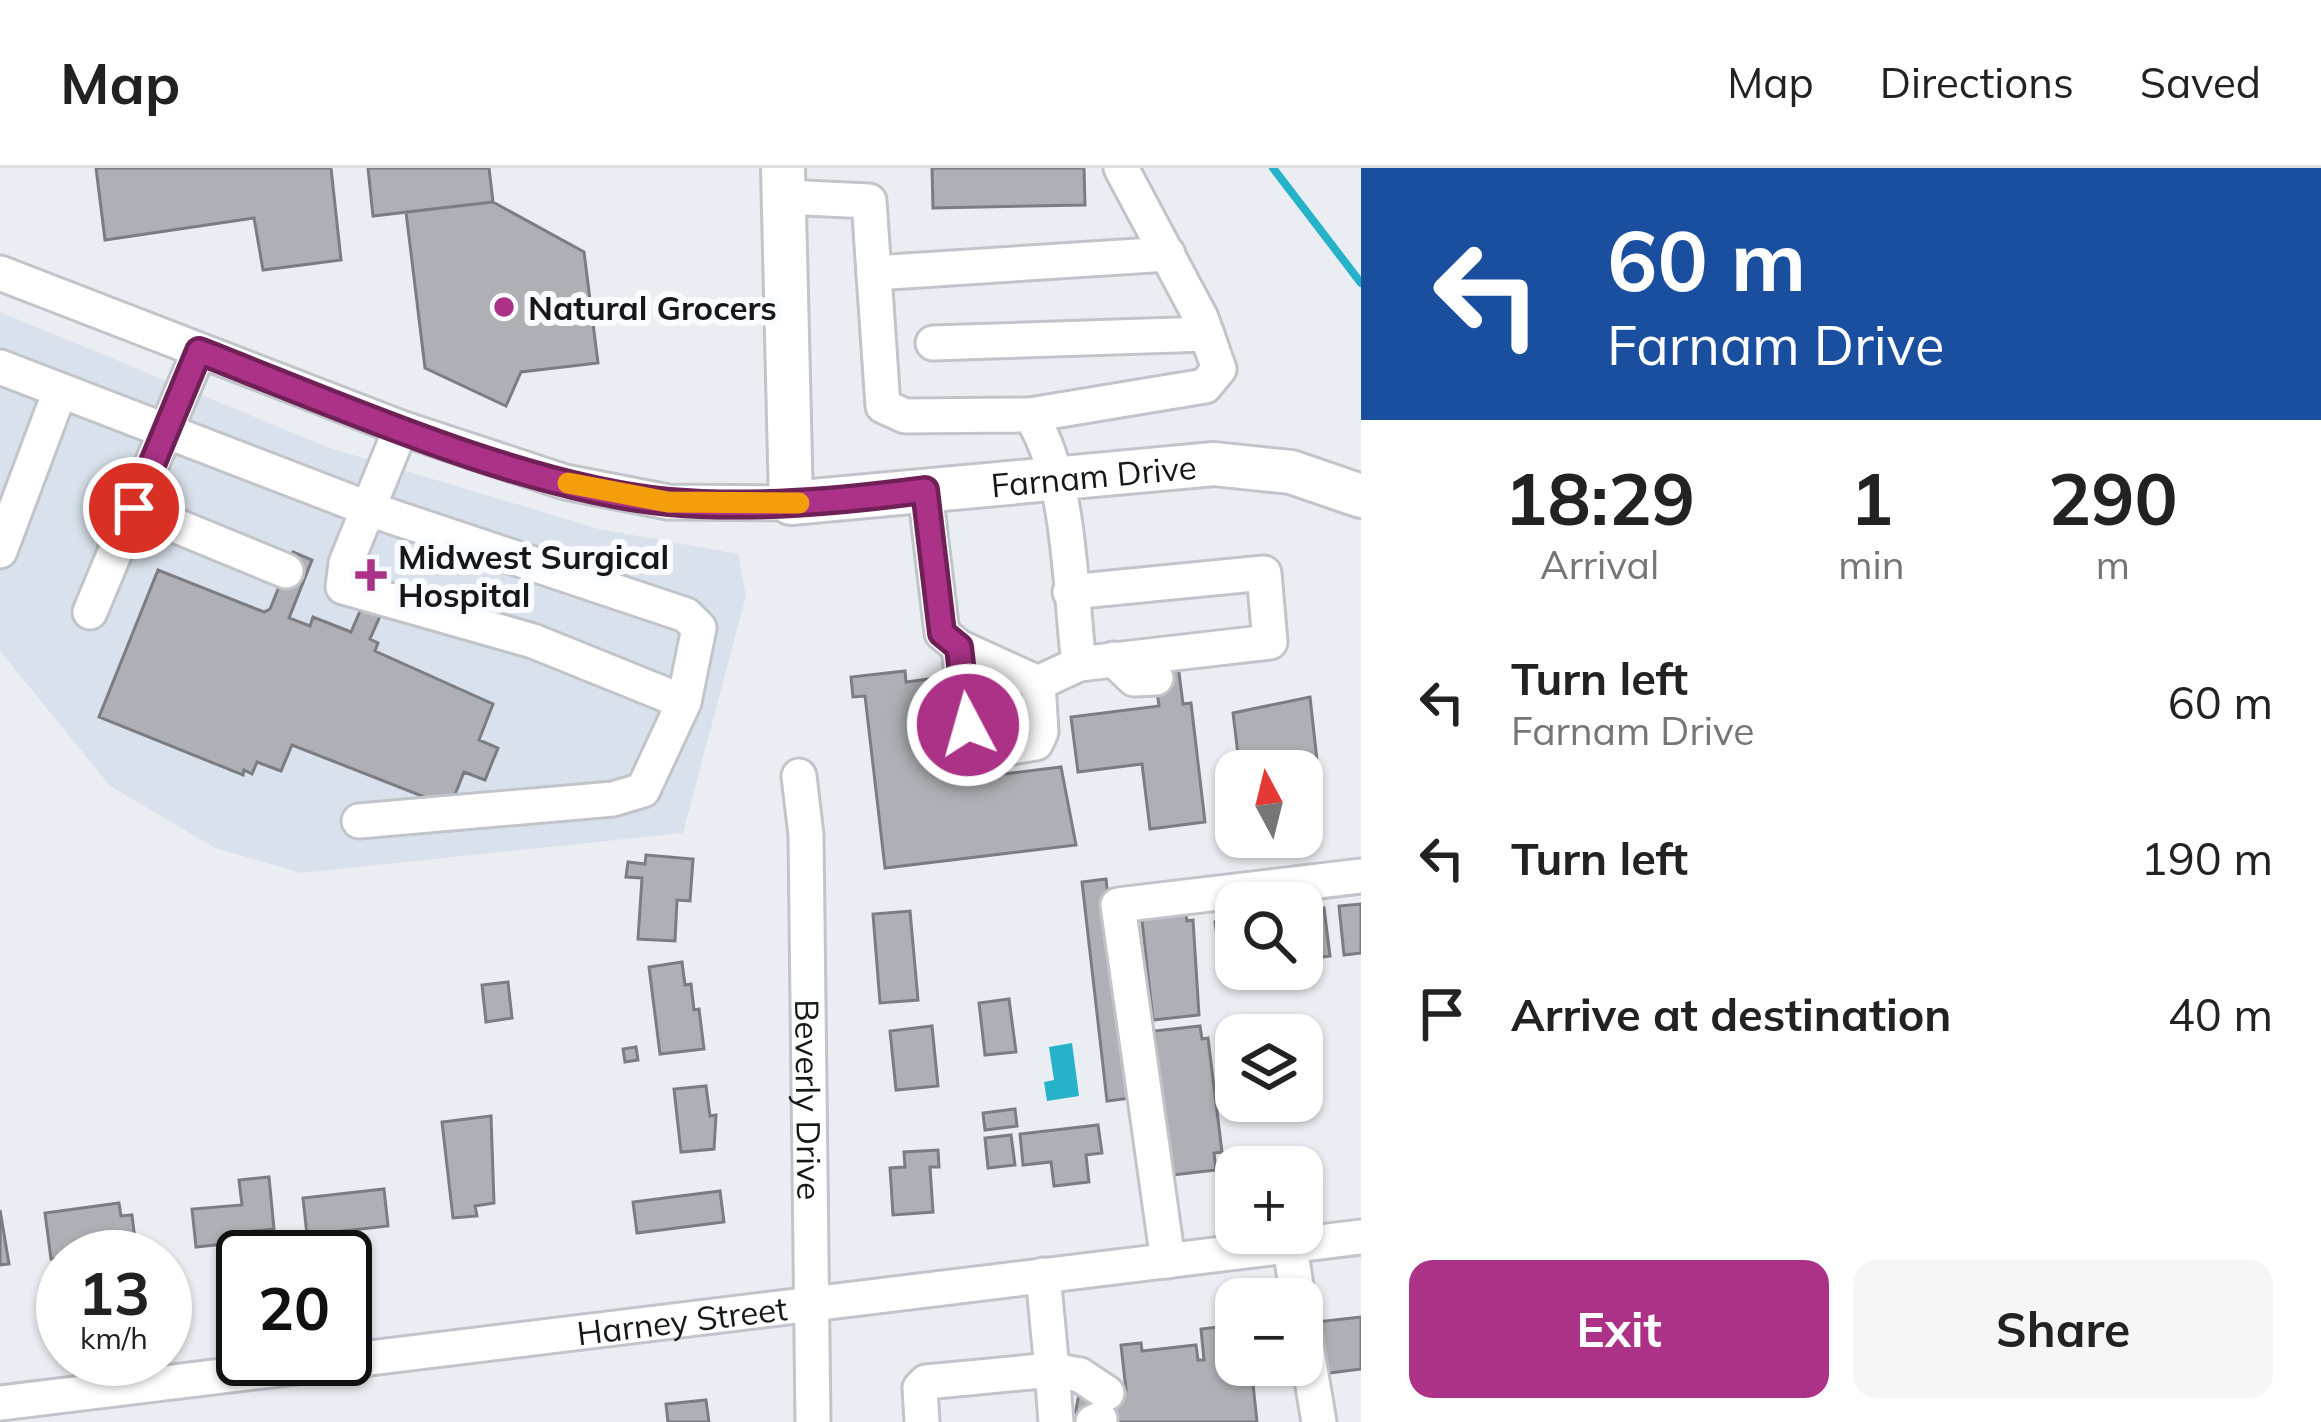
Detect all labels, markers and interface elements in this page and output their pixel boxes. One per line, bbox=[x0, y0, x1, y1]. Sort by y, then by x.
text: Map bbox=[60, 47, 180, 118]
text: Map bbox=[1727, 56, 1814, 109]
text: Directions bbox=[1880, 56, 2074, 109]
text: Saved bbox=[2140, 56, 2261, 109]
text: 60 m bbox=[1607, 207, 1806, 312]
icon: left bbox=[1409, 216, 1565, 372]
place label: Natural Grocers bbox=[528, 287, 777, 328]
marker: Natural Grocers bbox=[491, 294, 517, 320]
text: Farnam Drive bbox=[1607, 311, 1944, 379]
street label: Farnam Drive bbox=[989, 445, 1198, 505]
text: 18:29 bbox=[1504, 453, 1695, 543]
text: 1 bbox=[1850, 453, 1893, 543]
text: 290 bbox=[2048, 453, 2178, 543]
pin bbox=[83, 457, 185, 559]
icon: arrive bbox=[101, 475, 167, 541]
place label: Midwest Surgical Hospital bbox=[398, 536, 669, 615]
text: Arrival bbox=[1540, 540, 1659, 589]
text: min bbox=[1838, 540, 1905, 589]
text: m bbox=[2096, 540, 2130, 589]
marker: Midwest Surgical Hospital bbox=[355, 559, 387, 591]
text: Turn left bbox=[1511, 650, 1688, 706]
position arrow bbox=[905, 662, 1031, 788]
icon: left bbox=[1409, 669, 1475, 735]
text: 60 m bbox=[2168, 674, 2273, 730]
text: Farnam Drive bbox=[1511, 706, 1755, 755]
north arrow bbox=[1215, 750, 1323, 858]
map controls bbox=[1215, 750, 1323, 1386]
icon: left bbox=[1409, 825, 1475, 891]
text: Turn left bbox=[1511, 830, 1688, 886]
text: 190 m bbox=[2141, 830, 2273, 886]
button: search bbox=[1215, 882, 1323, 990]
icon: arrive bbox=[1409, 981, 1475, 1047]
text: Arrive at destination bbox=[1511, 986, 1951, 1042]
text: 40 m bbox=[2168, 986, 2273, 1042]
street label: Beverly Drive bbox=[787, 999, 831, 1200]
button: layers bbox=[1215, 1014, 1323, 1122]
button: + bbox=[1215, 1146, 1323, 1254]
speed limit sign: 20 bbox=[216, 1230, 372, 1386]
text: 13 bbox=[78, 1255, 150, 1330]
button: Exit bbox=[1409, 1260, 1829, 1398]
button: Share bbox=[1853, 1260, 2273, 1398]
button: − bbox=[1215, 1278, 1323, 1386]
street label: Harney Street bbox=[574, 1287, 789, 1353]
text: km/h bbox=[80, 1319, 148, 1357]

